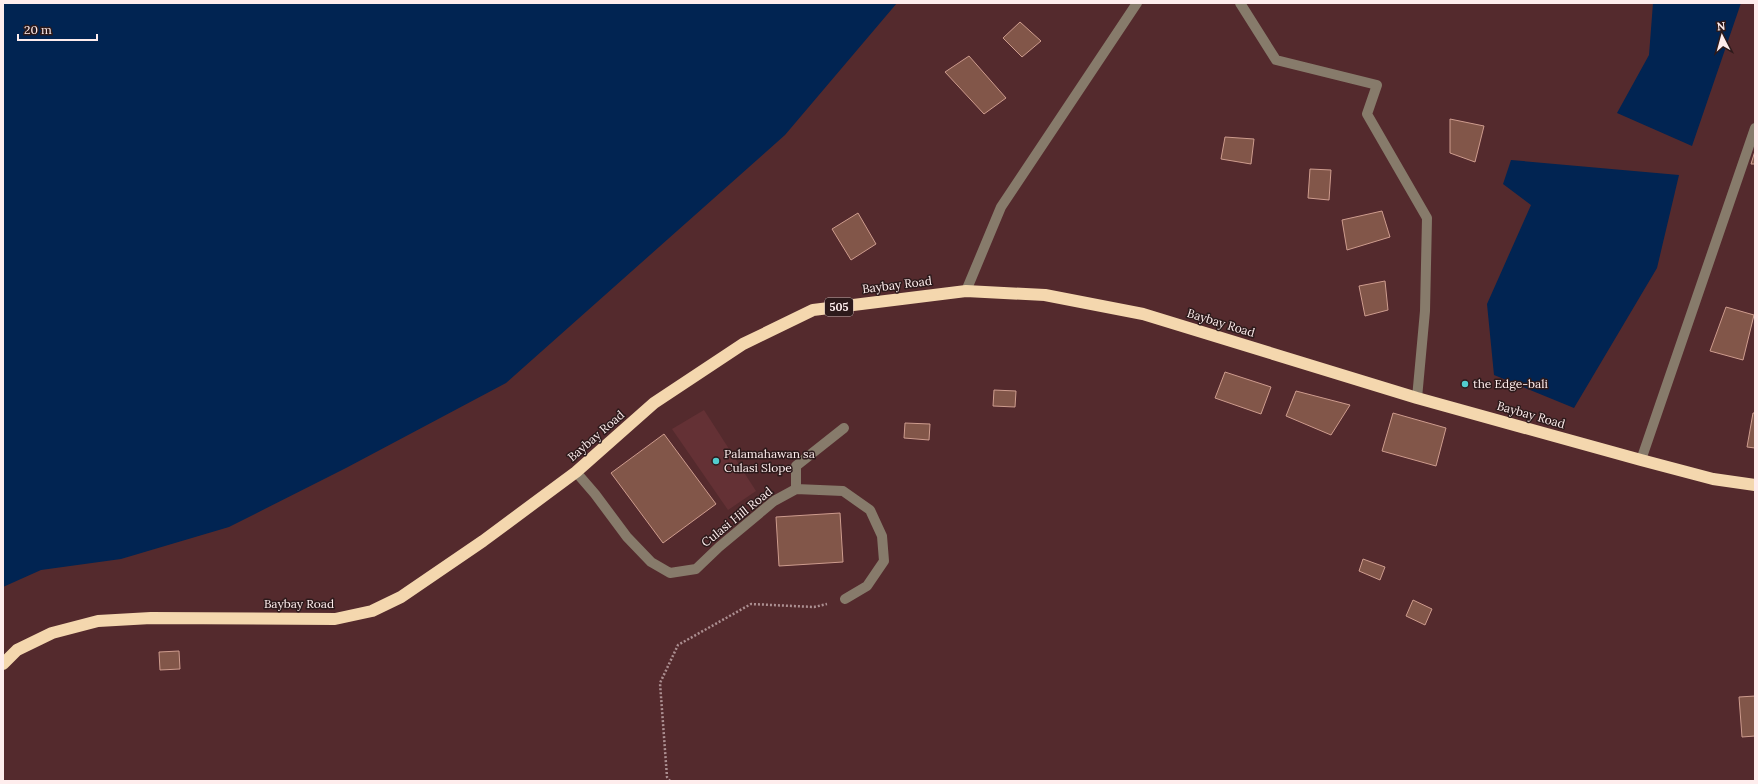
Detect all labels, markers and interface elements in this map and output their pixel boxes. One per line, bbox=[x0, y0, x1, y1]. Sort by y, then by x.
scale bar bbox=[18, 16, 97, 42]
north arrow bbox=[1702, 16, 1742, 56]
text: N bbox=[1716, 19, 1726, 33]
text: 20 m bbox=[24, 22, 52, 37]
street label: Baybay Road bbox=[861, 273, 933, 296]
road number: 505 bbox=[825, 298, 853, 316]
street label: Baybay Road bbox=[1185, 305, 1257, 340]
place label: the Edge-bali bbox=[1473, 376, 1548, 391]
marker: the Edge-bali bbox=[1460, 379, 1470, 389]
street label: Baybay Road bbox=[1495, 398, 1567, 431]
street label: Baybay Road bbox=[564, 407, 627, 464]
place label: Palamahawan sa Culasi Slope bbox=[724, 446, 815, 475]
marker: Palamahawan sa Culasi Slope bbox=[711, 456, 721, 466]
street label: Culasi Hill Road bbox=[698, 483, 775, 550]
street label: Baybay Road bbox=[264, 596, 334, 611]

